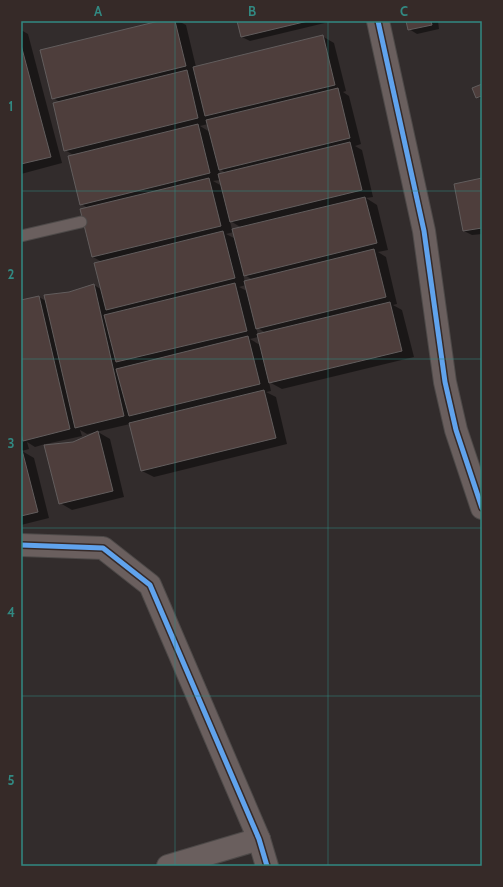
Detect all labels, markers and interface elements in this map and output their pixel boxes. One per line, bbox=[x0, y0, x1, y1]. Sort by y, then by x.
text: A bbox=[94, 3, 103, 19]
text: B bbox=[248, 3, 256, 19]
text: C bbox=[400, 3, 408, 19]
text: 1 bbox=[9, 98, 13, 114]
text: 2 bbox=[8, 266, 15, 282]
text: 3 bbox=[7, 435, 15, 451]
text: 4 bbox=[7, 604, 15, 620]
text: 5 bbox=[8, 772, 15, 788]

